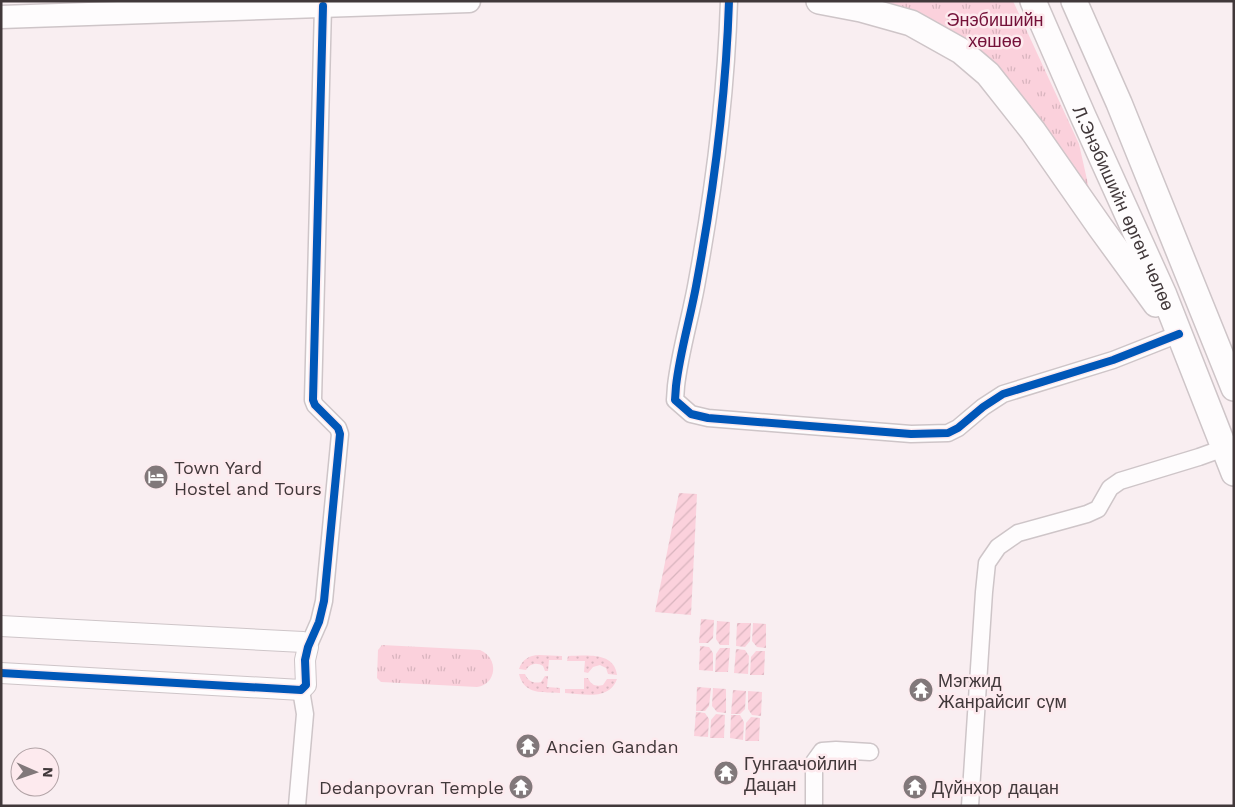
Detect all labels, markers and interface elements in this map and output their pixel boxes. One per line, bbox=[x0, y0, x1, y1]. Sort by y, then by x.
park label: Энэбишийн хөшөө bbox=[947, 9, 1043, 51]
street label: Л.Энэбишийн өргөн чөлөө bbox=[1069, 102, 1179, 313]
place label: Town Yard Hostel and Tours bbox=[174, 457, 322, 499]
hotel icon: Town Yard Hostel and Tours bbox=[143, 464, 169, 490]
place label: Мэгжид Жанрайсиг сүм bbox=[938, 670, 1067, 712]
temple icon: Мэгжид Жанрайсиг сүм bbox=[908, 677, 934, 703]
temple icon: Ancien Gandan bbox=[515, 733, 541, 759]
place label: Ancien Gandan bbox=[546, 736, 679, 757]
north arrow bbox=[10, 747, 60, 797]
place label: Гунгаачойлин Дацан bbox=[744, 753, 857, 795]
temple icon: Гунгаачойлин Дацан bbox=[713, 760, 739, 786]
text: N bbox=[40, 767, 56, 778]
temple icon: Dedanpovran Temple bbox=[508, 774, 534, 800]
temple icon: Дүйнхор дацан bbox=[902, 774, 928, 800]
place label: Dedanpovran Temple bbox=[319, 777, 504, 798]
place label: Дүйнхор дацан bbox=[932, 777, 1059, 798]

